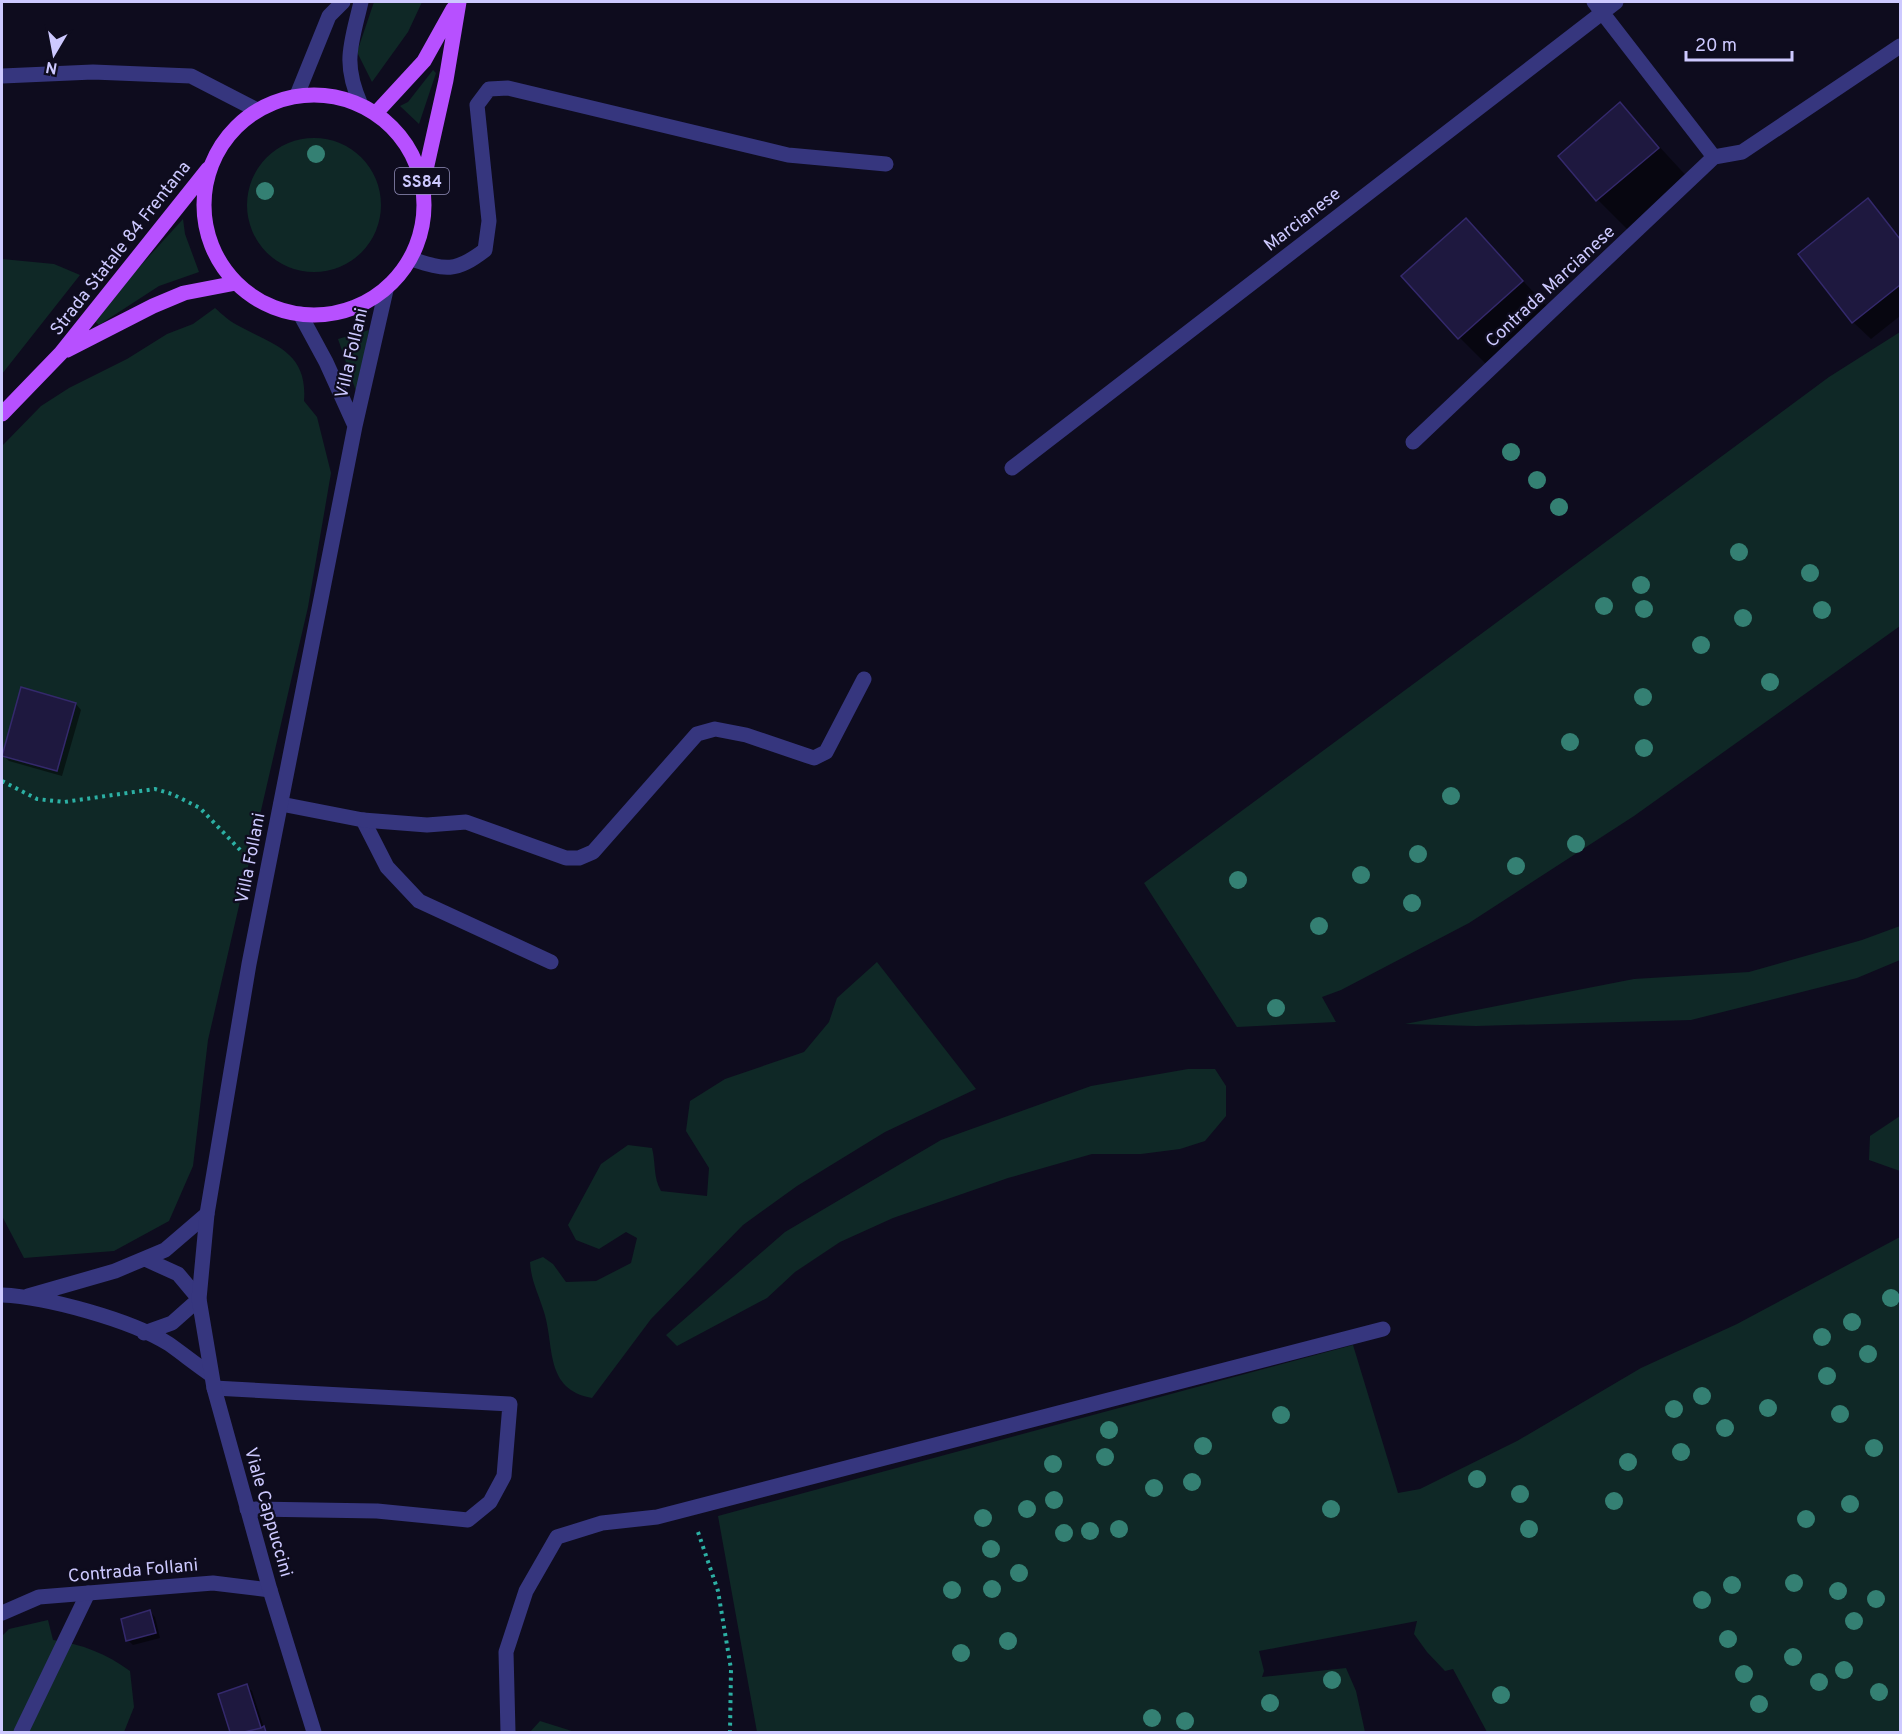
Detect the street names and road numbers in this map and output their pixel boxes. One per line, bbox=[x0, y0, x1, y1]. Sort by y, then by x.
street label: Strada Statale 84 Frentana bbox=[46, 157, 197, 341]
road number: SS84 bbox=[395, 168, 449, 194]
street label: Marcianese bbox=[1260, 183, 1346, 257]
street label: Contrada Marcianese bbox=[1481, 221, 1621, 353]
street label: Villa Follani bbox=[331, 306, 374, 401]
street label: Villa Follani bbox=[231, 811, 272, 906]
street label: Viale Cappuccini bbox=[238, 1445, 297, 1580]
street label: Contrada Follani bbox=[67, 1554, 199, 1589]

